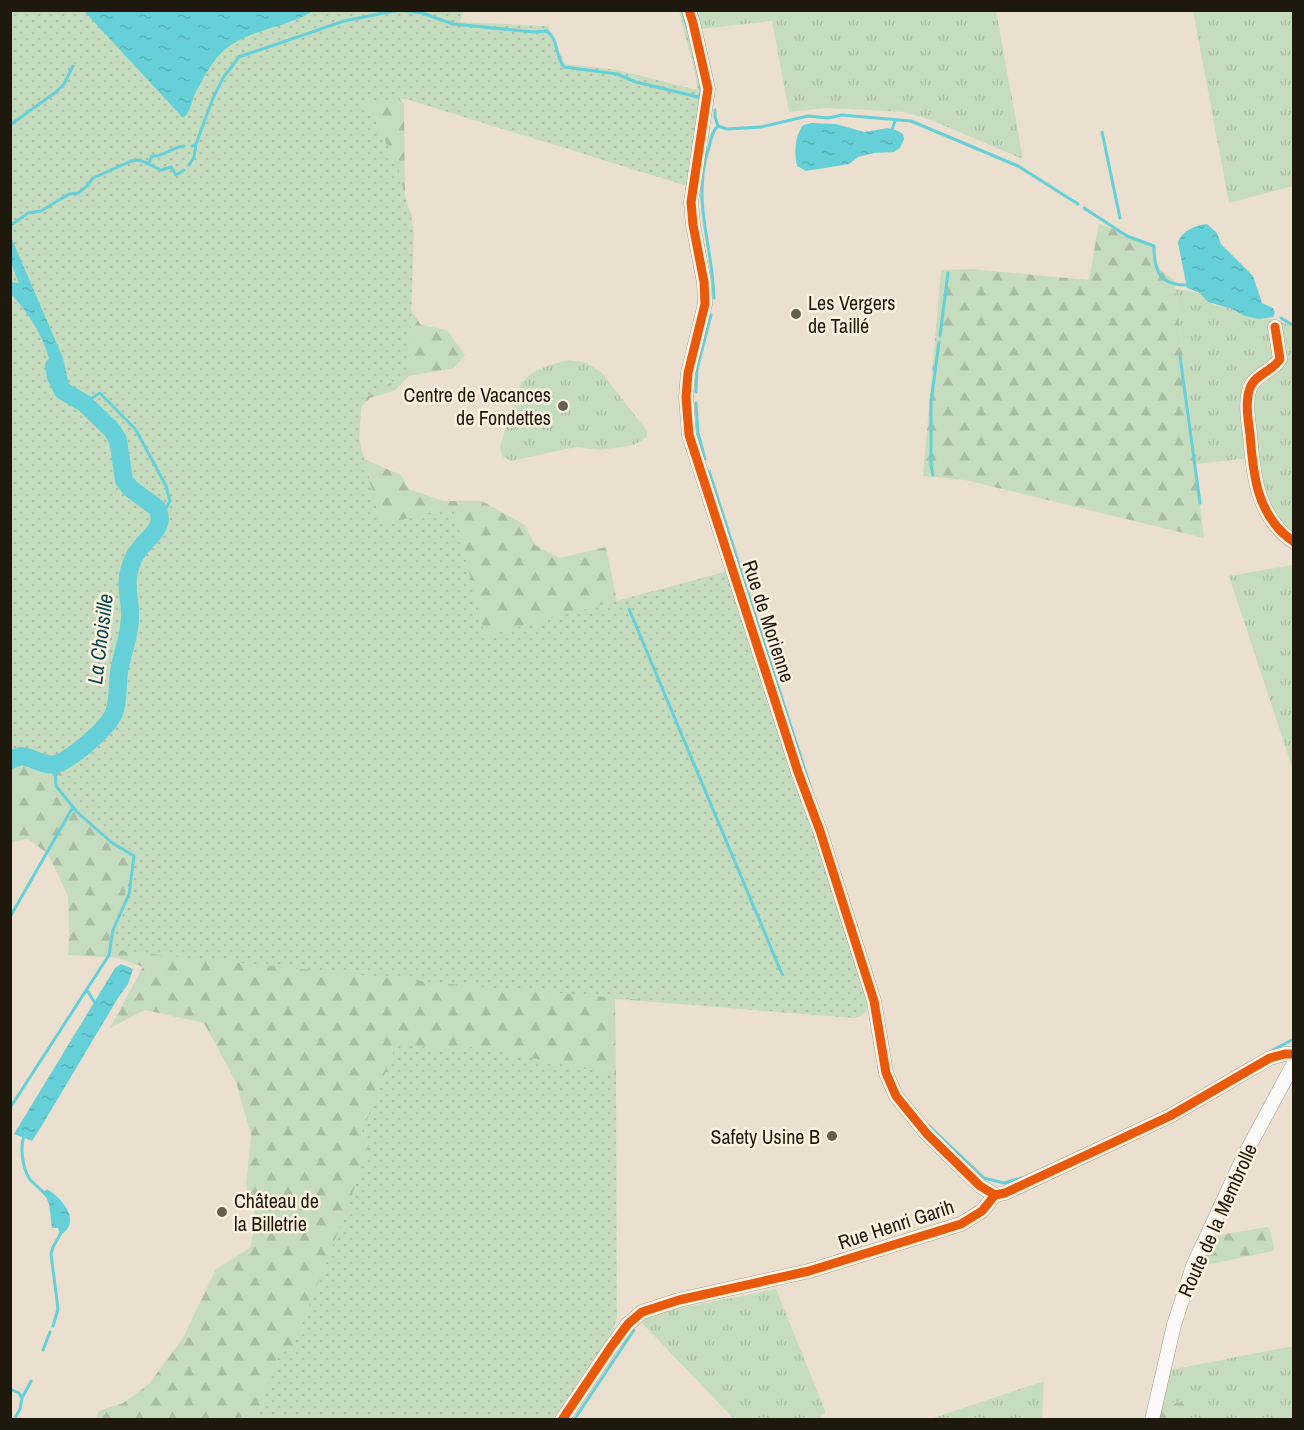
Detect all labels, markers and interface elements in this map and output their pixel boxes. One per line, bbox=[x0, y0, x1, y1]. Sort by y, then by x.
place label: Les Vergers de Taillé bbox=[808, 289, 896, 339]
marker: Les Vergers de Taillé bbox=[789, 307, 803, 321]
place label: Centre de Vacances de Fondettes bbox=[404, 381, 551, 431]
marker: Centre de Vacances de Fondettes bbox=[556, 399, 570, 413]
street label: Rue de Morienne bbox=[737, 557, 801, 685]
water label: La Choisille bbox=[80, 592, 120, 686]
place label: Safety Usine B bbox=[711, 1123, 820, 1150]
marker: Safety Usine B bbox=[825, 1129, 839, 1143]
street label: Route de la Membrolle bbox=[1171, 1139, 1263, 1301]
place label: Château de la Billetrie bbox=[234, 1187, 319, 1237]
street label: Rue Henri Garih bbox=[835, 1193, 957, 1255]
marker: Château de la Billetrie bbox=[215, 1205, 229, 1219]

